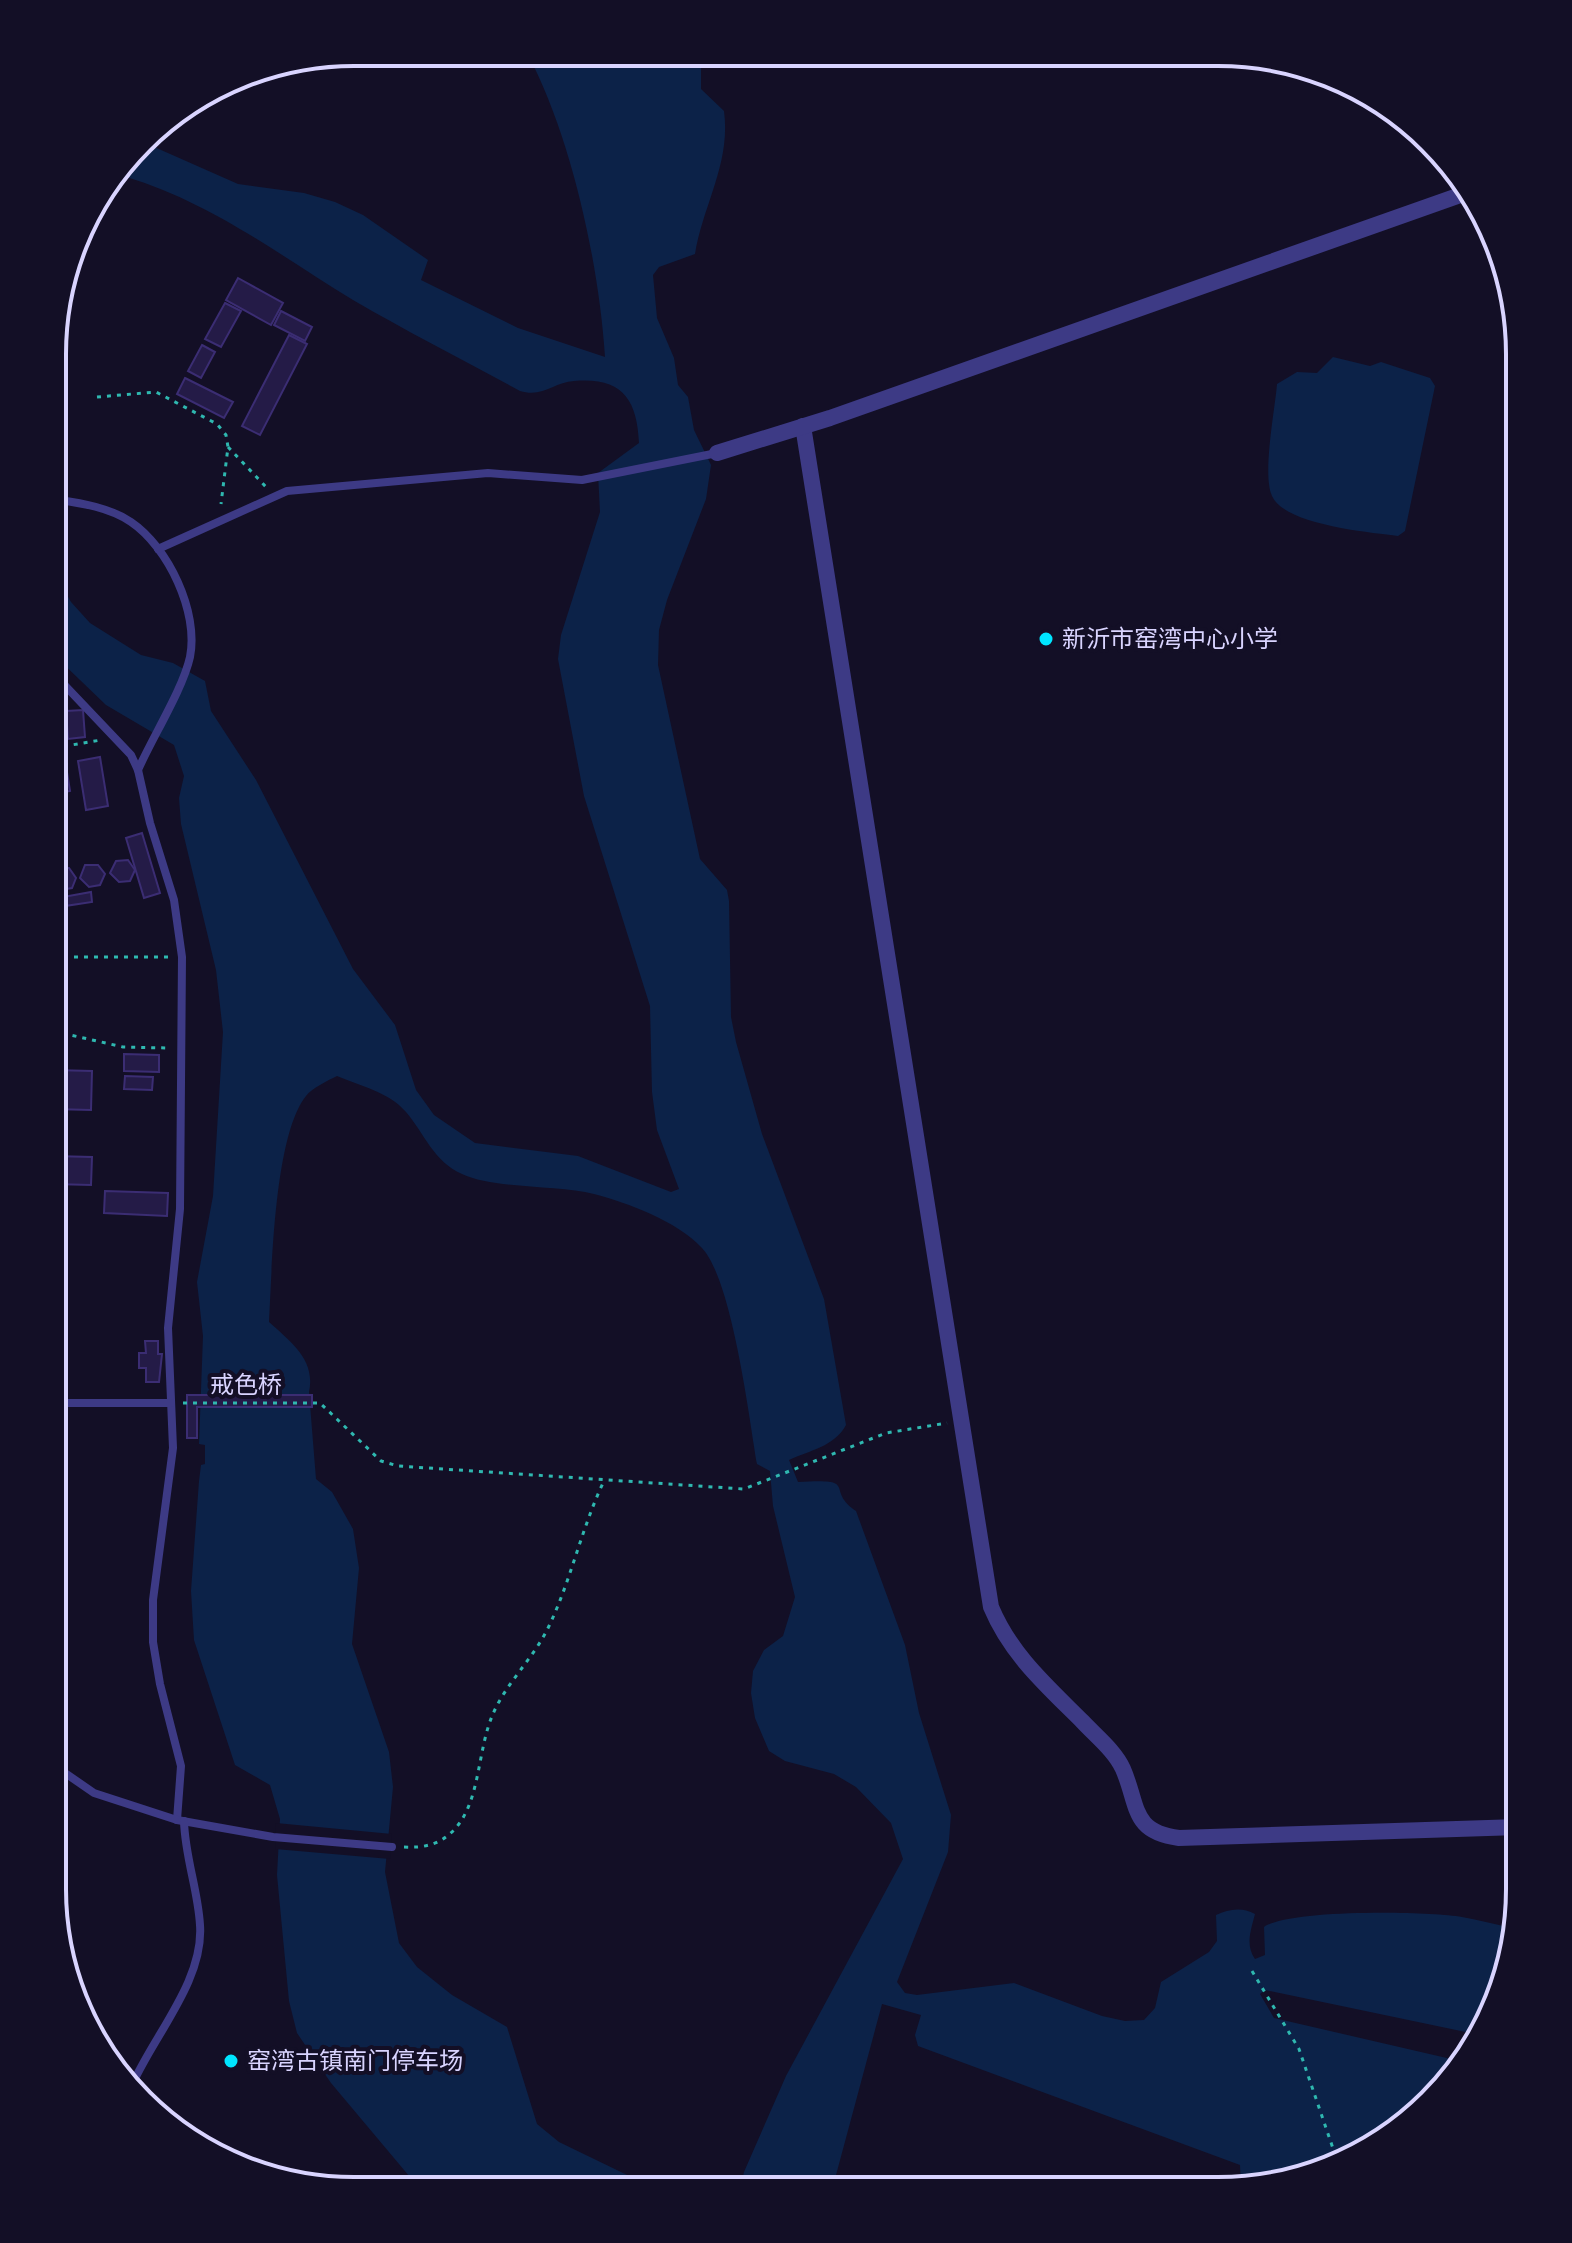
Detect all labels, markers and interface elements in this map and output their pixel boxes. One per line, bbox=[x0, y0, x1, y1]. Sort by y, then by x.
place label: 新沂市窑湾中心小学 bbox=[1062, 623, 1278, 654]
marker: 新沂市窑湾中心小学 bbox=[1037, 630, 1055, 648]
street label: 戒色桥 bbox=[210, 1369, 282, 1400]
place label: 窑湾古镇南门停车场 bbox=[247, 2045, 463, 2076]
marker: 窑湾古镇南门停车场 bbox=[222, 2052, 240, 2070]

